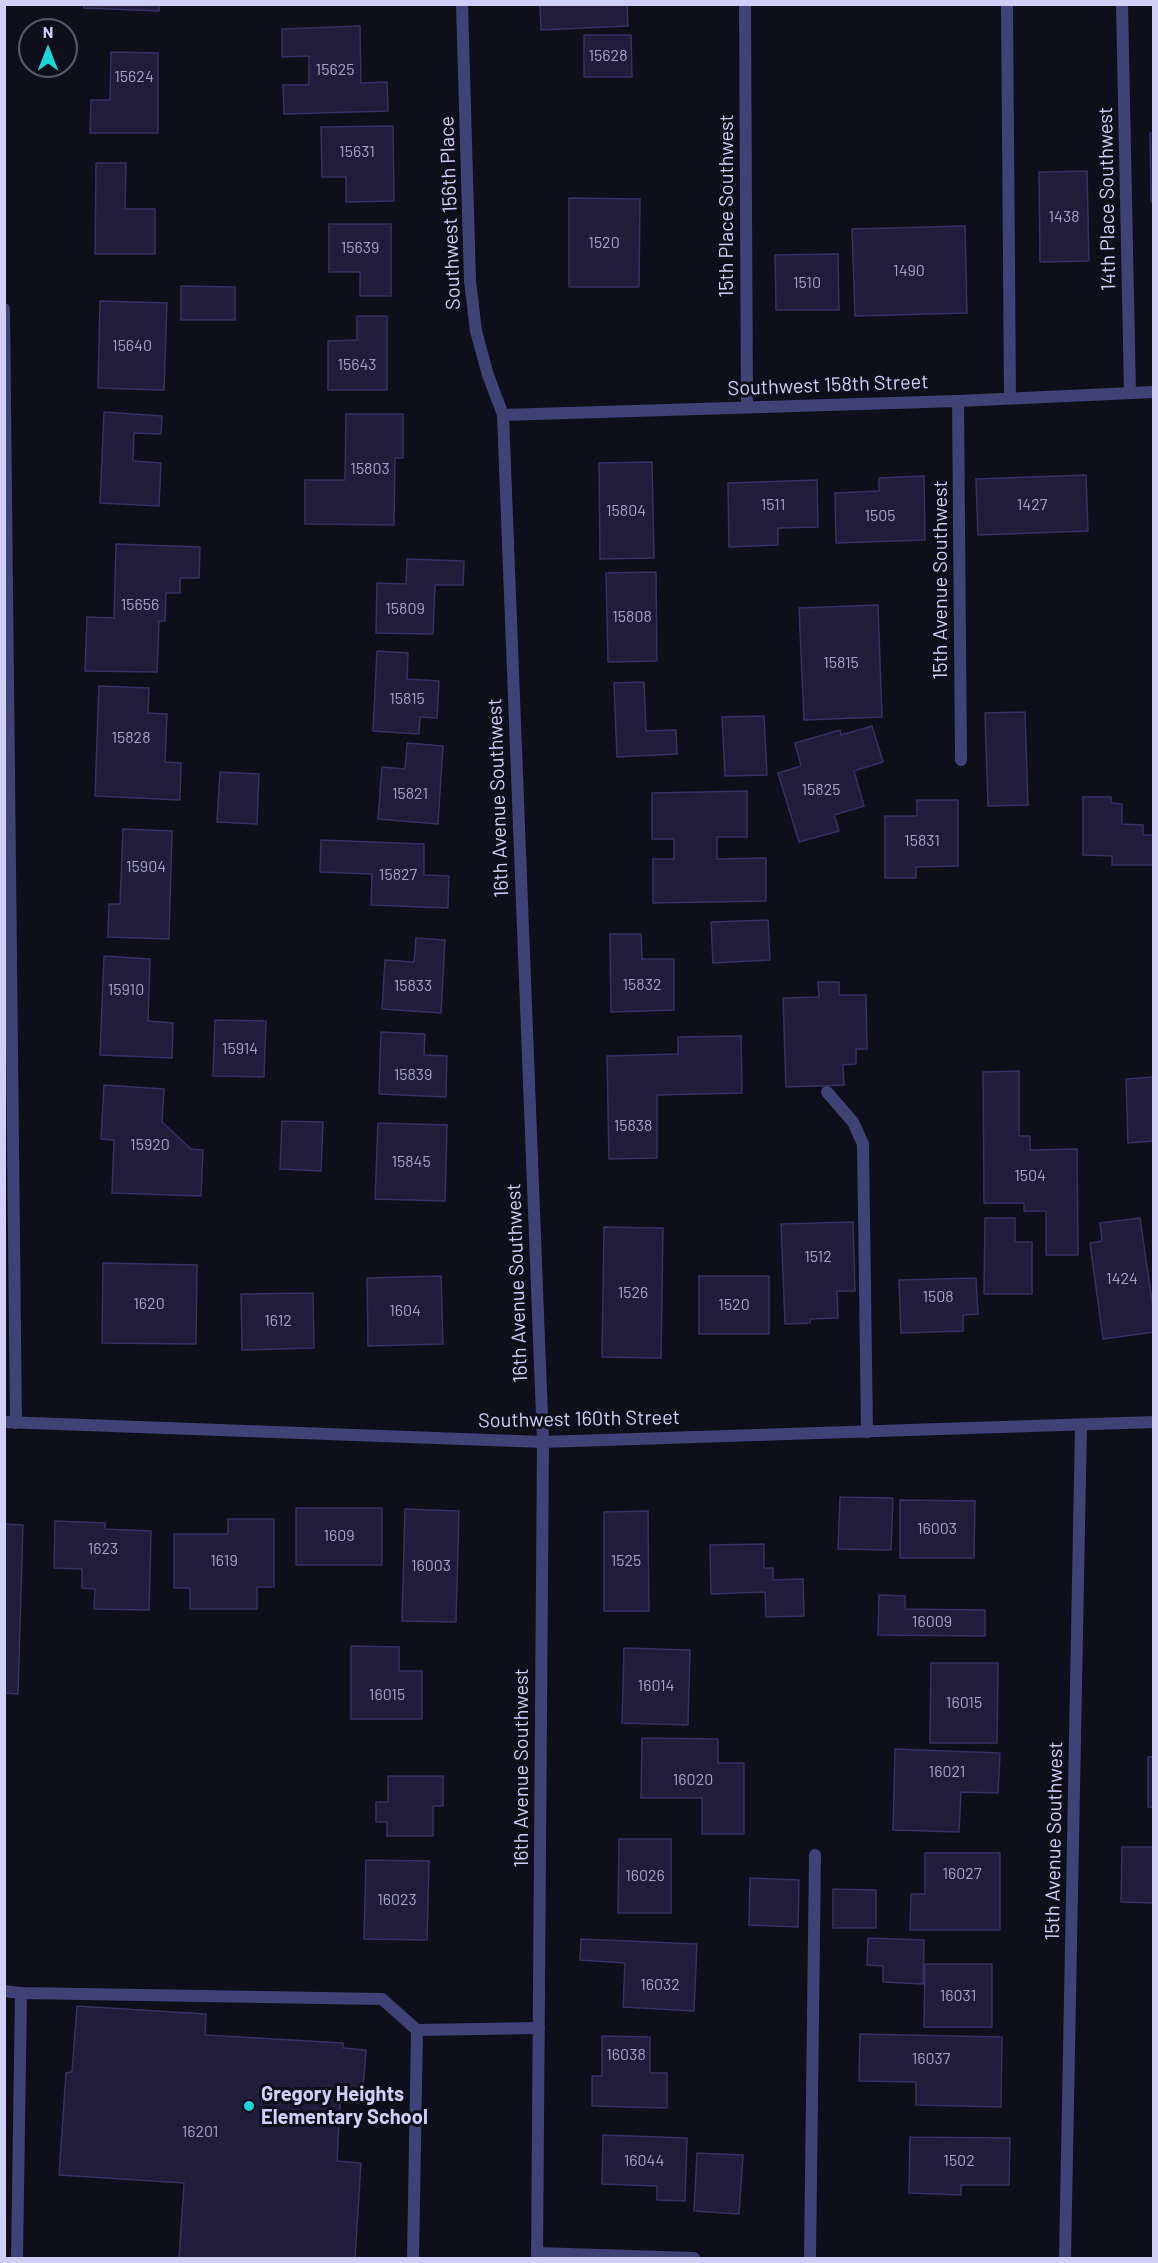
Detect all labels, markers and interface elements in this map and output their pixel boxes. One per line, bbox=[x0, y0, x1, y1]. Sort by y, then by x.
north arrow bbox=[18, 18, 78, 78]
text: N bbox=[43, 22, 53, 41]
house number: 15628 bbox=[589, 46, 627, 66]
house number: 15625 bbox=[316, 60, 354, 80]
house number: 15624 bbox=[114, 67, 154, 87]
street label: 14th Place Southwest bbox=[1093, 107, 1121, 291]
street label: 15th Place Southwest bbox=[714, 114, 738, 298]
street label: Southwest 156th Place bbox=[435, 116, 465, 310]
house number: 15631 bbox=[339, 142, 375, 162]
house number: 1438 bbox=[1049, 207, 1079, 227]
house number: 1520 bbox=[588, 233, 620, 253]
house number: 15639 bbox=[341, 238, 379, 258]
house number: 1490 bbox=[893, 261, 925, 281]
house number: 1510 bbox=[793, 273, 821, 293]
house number: 15640 bbox=[112, 336, 152, 356]
house number: 15643 bbox=[337, 355, 377, 375]
street label: Southwest 158th Street bbox=[727, 370, 929, 400]
house number: 15803 bbox=[350, 459, 390, 479]
street label: 15th Avenue Southwest bbox=[928, 480, 952, 680]
house number: 1511 bbox=[761, 495, 785, 515]
house number: 1427 bbox=[1017, 495, 1047, 515]
house number: 15804 bbox=[606, 501, 646, 521]
house number: 1505 bbox=[864, 506, 896, 526]
house number: 15656 bbox=[121, 595, 159, 615]
house number: 15809 bbox=[385, 599, 425, 619]
house number: 15808 bbox=[612, 607, 652, 627]
house number: 15815 bbox=[823, 653, 859, 673]
house number: 15815 bbox=[389, 689, 425, 709]
street label: 16th Avenue Southwest bbox=[483, 698, 513, 898]
house number: 15828 bbox=[111, 728, 151, 748]
house number: 15825 bbox=[802, 780, 840, 800]
house number: 15821 bbox=[392, 784, 428, 804]
house number: 15831 bbox=[904, 831, 940, 851]
house number: 15904 bbox=[126, 857, 166, 877]
house number: 15827 bbox=[379, 865, 417, 885]
house number: 15832 bbox=[623, 975, 661, 995]
house number: 15833 bbox=[394, 976, 432, 996]
house number: 15910 bbox=[108, 980, 144, 1000]
house number: 15914 bbox=[222, 1039, 258, 1059]
house number: 15839 bbox=[394, 1065, 432, 1085]
house number: 15838 bbox=[614, 1116, 652, 1136]
house number: 15920 bbox=[130, 1135, 170, 1155]
house number: 15845 bbox=[391, 1152, 431, 1172]
house number: 1504 bbox=[1014, 1166, 1046, 1186]
street label: 16th Avenue Southwest bbox=[502, 1183, 532, 1383]
house number: 1512 bbox=[804, 1247, 832, 1267]
house number: 1424 bbox=[1106, 1269, 1138, 1289]
house number: 1526 bbox=[618, 1283, 648, 1303]
house number: 1508 bbox=[922, 1287, 954, 1307]
house number: 1620 bbox=[133, 1294, 165, 1314]
house number: 1520 bbox=[718, 1295, 750, 1315]
house number: 1604 bbox=[389, 1301, 421, 1321]
house number: 1612 bbox=[264, 1311, 292, 1331]
street label: Southwest 160th Street bbox=[478, 1405, 680, 1433]
house number: 16003 bbox=[917, 1519, 957, 1539]
house number: 1609 bbox=[323, 1526, 355, 1546]
house number: 1623 bbox=[88, 1539, 118, 1559]
house number: 1619 bbox=[210, 1551, 238, 1571]
house number: 1525 bbox=[611, 1551, 641, 1571]
house number: 16003 bbox=[411, 1556, 451, 1576]
house number: 16009 bbox=[912, 1612, 952, 1632]
street label: 16th Avenue Southwest bbox=[509, 1668, 533, 1868]
house number: 16014 bbox=[638, 1676, 674, 1696]
house number: 16015 bbox=[369, 1685, 405, 1705]
house number: 16015 bbox=[946, 1693, 982, 1713]
street label: 15th Avenue Southwest bbox=[1040, 1741, 1068, 1941]
house number: 16021 bbox=[929, 1762, 965, 1782]
house number: 16020 bbox=[673, 1770, 713, 1790]
house number: 16027 bbox=[942, 1864, 982, 1884]
house number: 16026 bbox=[625, 1866, 665, 1886]
house number: 16023 bbox=[377, 1890, 417, 1910]
house number: 16032 bbox=[640, 1975, 680, 1995]
house number: 16031 bbox=[940, 1986, 976, 2006]
house number: 16038 bbox=[606, 2045, 646, 2065]
house number: 16037 bbox=[912, 2049, 950, 2069]
place label: Gregory Heights Elementary School bbox=[261, 2082, 428, 2129]
marker: Gregory Heights Elementary School bbox=[242, 2099, 256, 2113]
house number: 16201 bbox=[182, 2122, 218, 2142]
house number: 16044 bbox=[624, 2151, 664, 2171]
house number: 1502 bbox=[943, 2151, 975, 2171]

